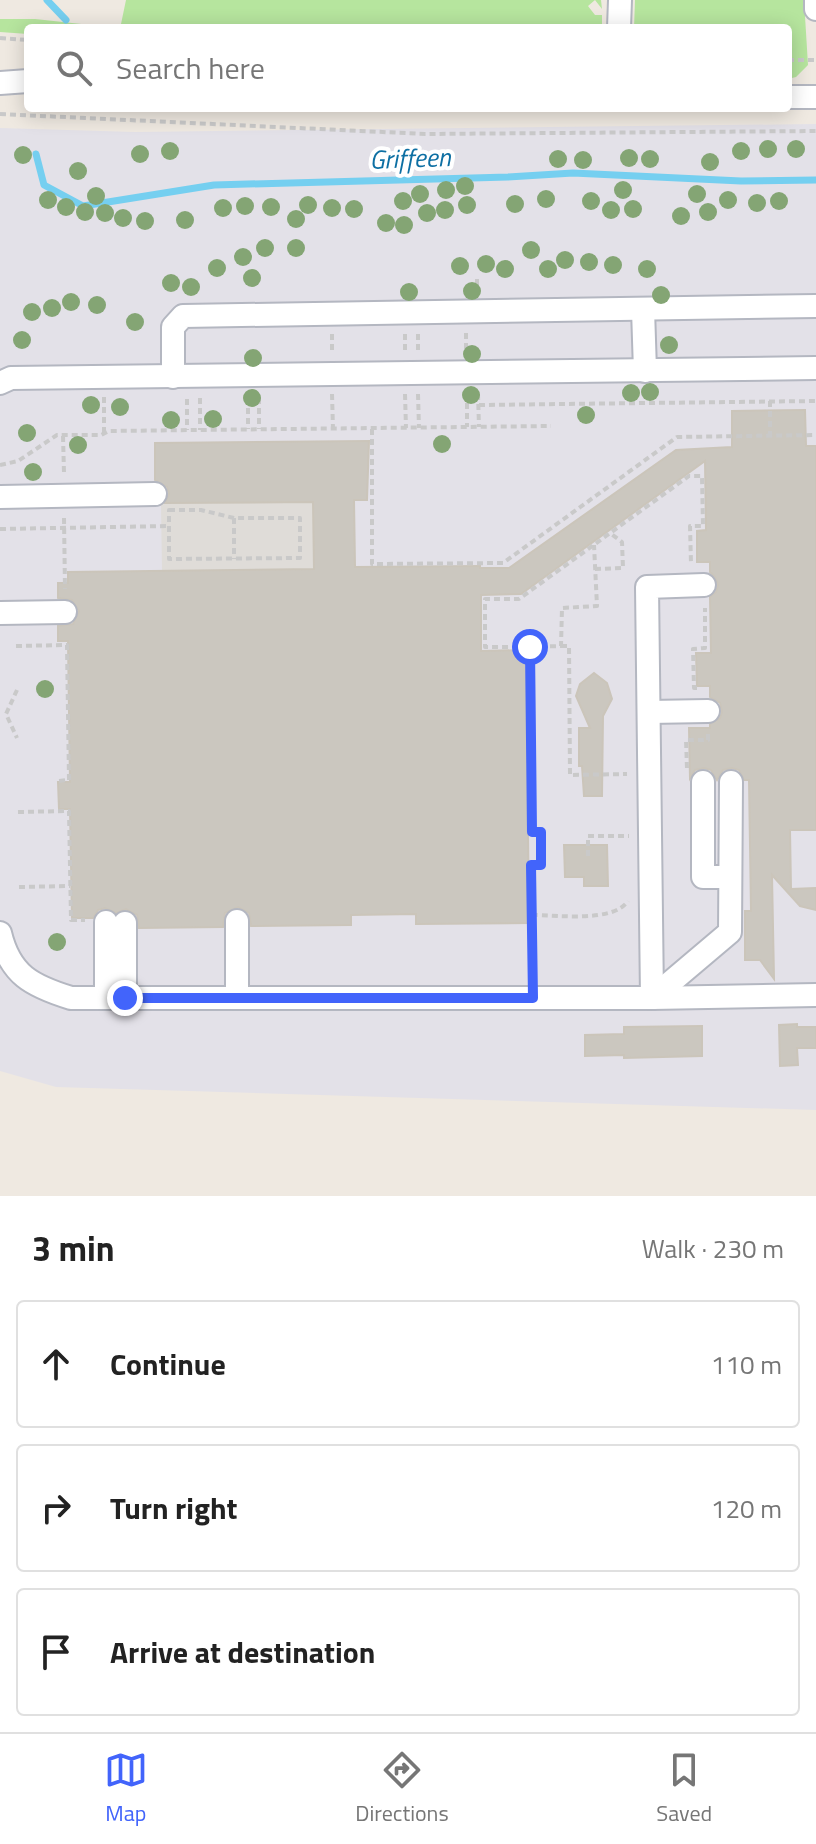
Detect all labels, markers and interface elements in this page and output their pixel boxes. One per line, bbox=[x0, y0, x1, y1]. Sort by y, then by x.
search box bbox=[24, 24, 792, 112]
text: Search here bbox=[116, 45, 265, 91]
icon: search bbox=[52, 46, 96, 90]
water label: Griffeen bbox=[369, 137, 452, 179]
route start bbox=[512, 629, 548, 665]
route end bbox=[107, 980, 143, 1016]
text: 3 min bbox=[32, 1222, 115, 1274]
text: Walk · 230 m bbox=[642, 1229, 784, 1268]
text: Continue bbox=[110, 1341, 226, 1387]
icon: ahead bbox=[34, 1342, 78, 1386]
text: 110 m bbox=[711, 1345, 782, 1384]
text: Turn right bbox=[110, 1485, 238, 1531]
icon: right bbox=[34, 1486, 78, 1530]
text: 120 m bbox=[711, 1489, 782, 1528]
text: Arrive at destination bbox=[110, 1629, 375, 1675]
icon: arrive bbox=[34, 1630, 78, 1674]
tab: Map bbox=[104, 1748, 148, 1830]
tab: Directions bbox=[355, 1748, 449, 1830]
tab: Saved bbox=[656, 1748, 712, 1830]

